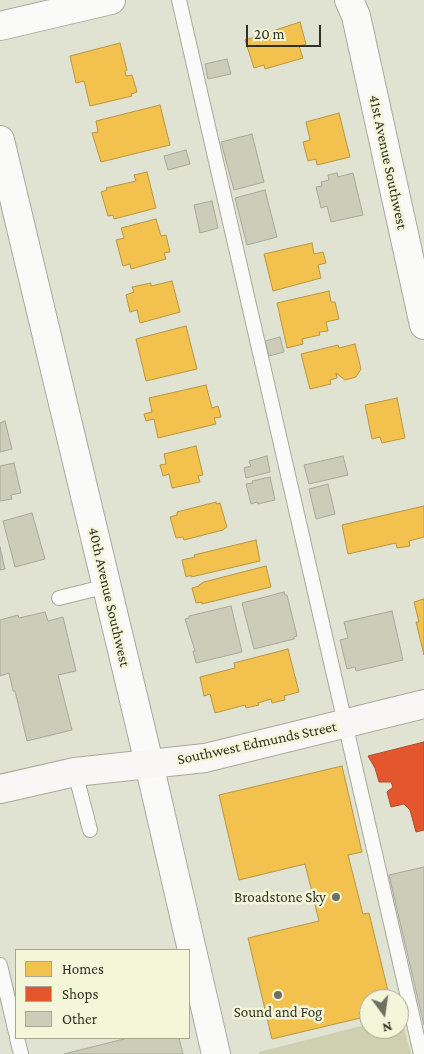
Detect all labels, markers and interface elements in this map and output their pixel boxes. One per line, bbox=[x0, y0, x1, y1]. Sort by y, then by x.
scale bar bbox=[249, 15, 324, 47]
text: 20 m bbox=[254, 26, 285, 42]
street label: 41st Avenue Southwest bbox=[365, 93, 411, 231]
street label: 40th Avenue Southwest bbox=[84, 525, 134, 669]
street label: Southwest Edmunds Street bbox=[176, 717, 338, 769]
place label: Broadstone Sky bbox=[234, 888, 326, 906]
marker: Broadstone Sky bbox=[330, 891, 342, 903]
legend bbox=[15, 949, 190, 1039]
text: Homes bbox=[62, 961, 104, 977]
text: Shops bbox=[62, 986, 98, 1002]
marker: Sound and Fog bbox=[272, 989, 284, 1001]
north arrow bbox=[359, 989, 409, 1039]
place label: Sound and Fog bbox=[234, 1003, 322, 1021]
text: Other bbox=[62, 1011, 97, 1027]
text: N bbox=[381, 1019, 394, 1036]

